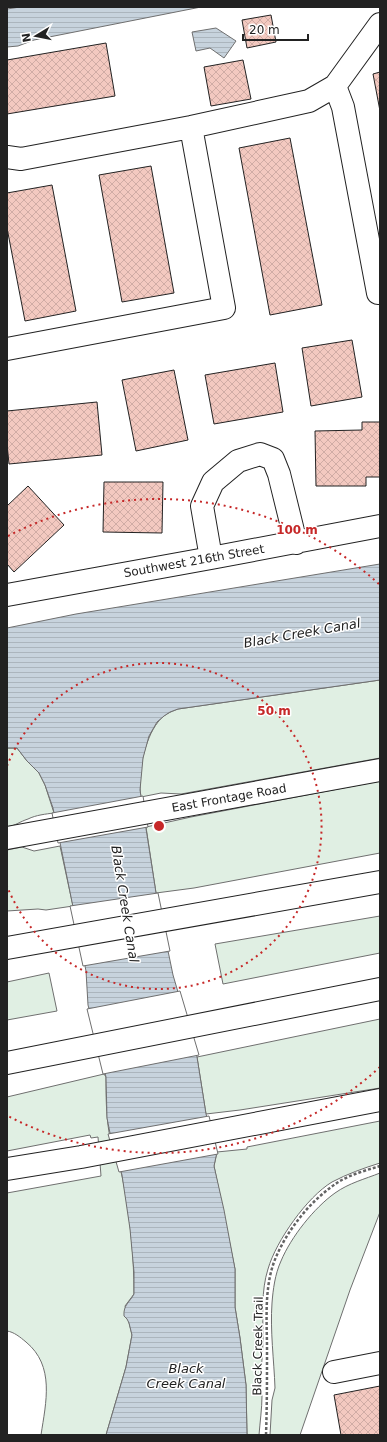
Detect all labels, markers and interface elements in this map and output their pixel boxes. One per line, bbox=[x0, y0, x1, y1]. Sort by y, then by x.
north arrow bbox=[16, 16, 56, 56]
scale bar bbox=[243, 16, 308, 42]
text: 20 m bbox=[249, 23, 280, 37]
text: N bbox=[19, 32, 34, 43]
text: 100 m bbox=[276, 523, 318, 537]
street label: Southwest 216th Street bbox=[123, 542, 266, 580]
water label: Black Creek Canal bbox=[242, 615, 362, 651]
text: 50 m bbox=[257, 704, 291, 718]
street label: East Frontage Road bbox=[170, 781, 288, 815]
centre of rings bbox=[152, 819, 166, 833]
water label: Black Creek Canal bbox=[108, 844, 142, 964]
street label: Black Creek Trail bbox=[250, 1296, 266, 1396]
water label: Black Creek Canal bbox=[147, 1361, 226, 1391]

